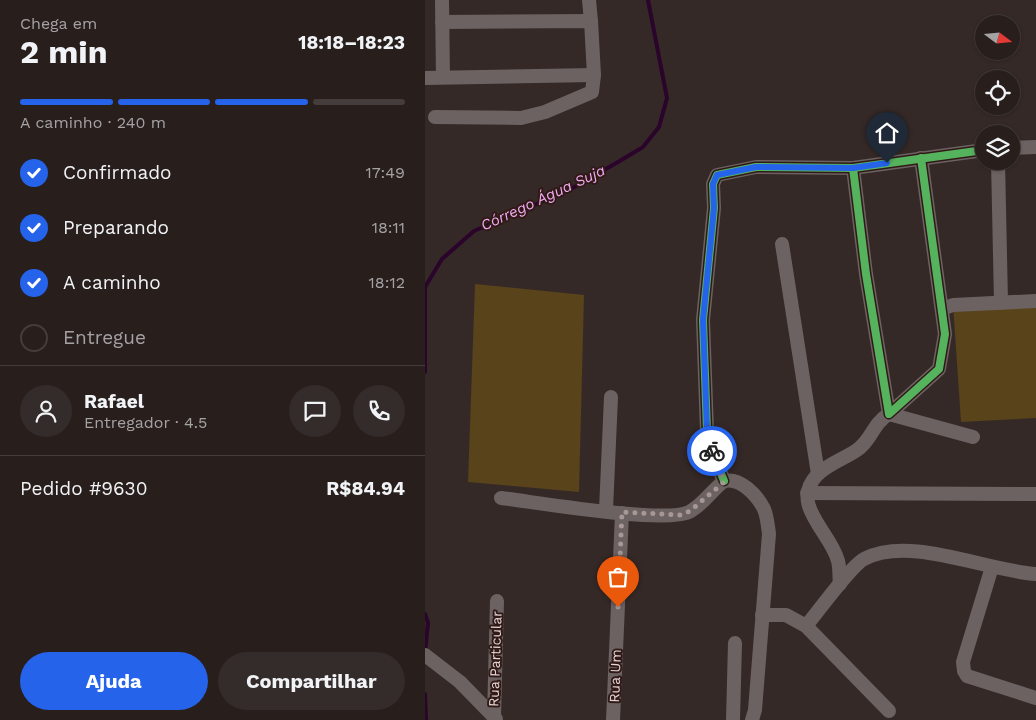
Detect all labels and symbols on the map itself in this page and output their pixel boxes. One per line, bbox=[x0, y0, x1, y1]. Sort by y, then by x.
north arrow bbox=[975, 15, 1020, 60]
pin bbox=[866, 112, 908, 163]
water label: Córrego Água Suja bbox=[478, 161, 608, 235]
courier bbox=[687, 426, 737, 476]
pin bbox=[597, 556, 639, 607]
street label: Rua Particular bbox=[485, 611, 505, 707]
street label: Rua Um bbox=[606, 649, 624, 703]

